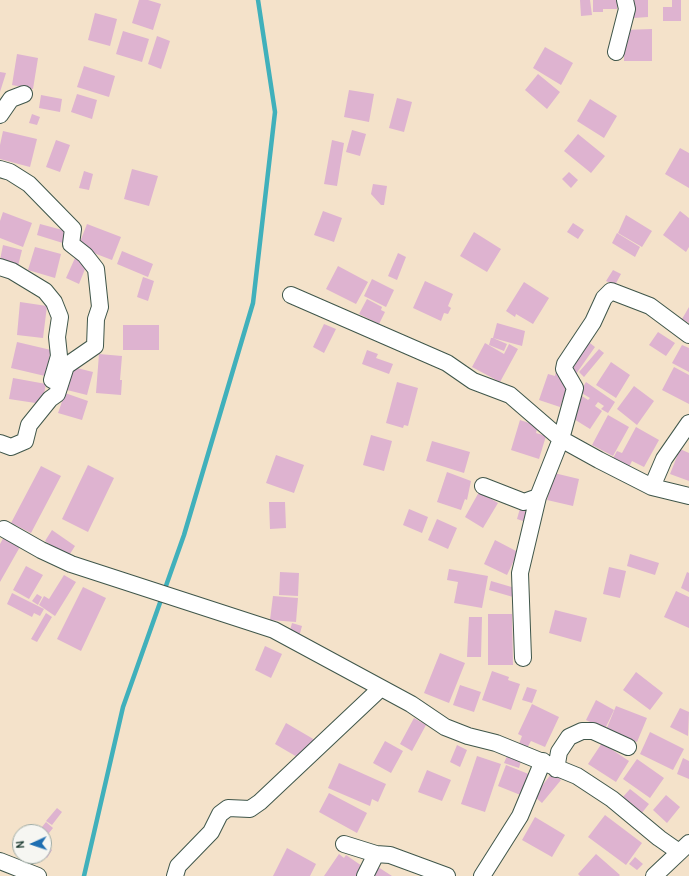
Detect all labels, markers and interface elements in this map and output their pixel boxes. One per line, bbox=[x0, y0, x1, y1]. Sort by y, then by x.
north arrow bbox=[12, 824, 52, 864]
text: N bbox=[14, 841, 27, 849]

